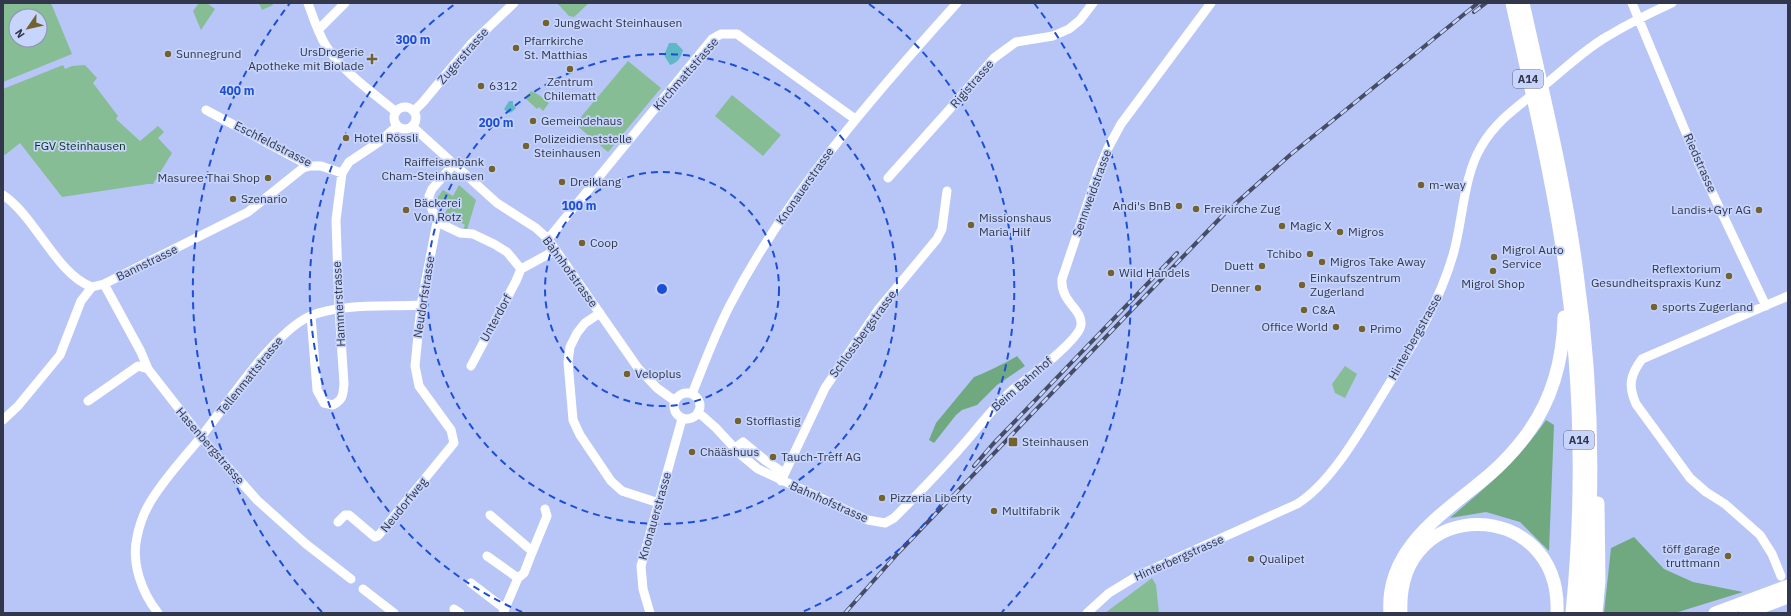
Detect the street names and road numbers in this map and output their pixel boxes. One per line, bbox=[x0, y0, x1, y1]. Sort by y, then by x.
street label: Zugerstrasse bbox=[434, 24, 491, 87]
street label: Kirchmattstrasse bbox=[650, 34, 722, 113]
street label: Rigistrasse bbox=[947, 56, 997, 111]
road number: A14 bbox=[1513, 70, 1543, 88]
street label: Eschfeldstrasse bbox=[232, 118, 315, 170]
street label: Riedstrasse bbox=[1681, 131, 1720, 195]
street label: Knonauerstrasse bbox=[772, 144, 837, 227]
street label: Sennweidstrasse bbox=[1069, 147, 1114, 239]
street label: Bahnhofstrasse bbox=[540, 233, 601, 310]
street label: Bannstrasse bbox=[113, 241, 180, 284]
street label: Neudorfstrasse bbox=[410, 254, 437, 339]
street label: Hammerstrasse bbox=[329, 260, 348, 347]
street label: Schlossbergstrasse bbox=[826, 287, 900, 380]
street label: Unterdorf bbox=[476, 291, 515, 344]
street label: Hinterbergstrasse bbox=[1385, 291, 1445, 383]
street label: Tellenmattstrasse bbox=[213, 333, 286, 418]
street label: Beim Bahnhof bbox=[988, 353, 1055, 414]
street label: Hasenbergstrasse bbox=[173, 404, 248, 488]
road number: A14 bbox=[1564, 431, 1594, 449]
street label: Knonauerstrasse bbox=[635, 470, 674, 562]
street label: Neudorfweg bbox=[377, 474, 431, 535]
street label: Bahnhofstrasse bbox=[788, 478, 871, 526]
street label: Hinterbergstrasse bbox=[1132, 531, 1226, 584]

